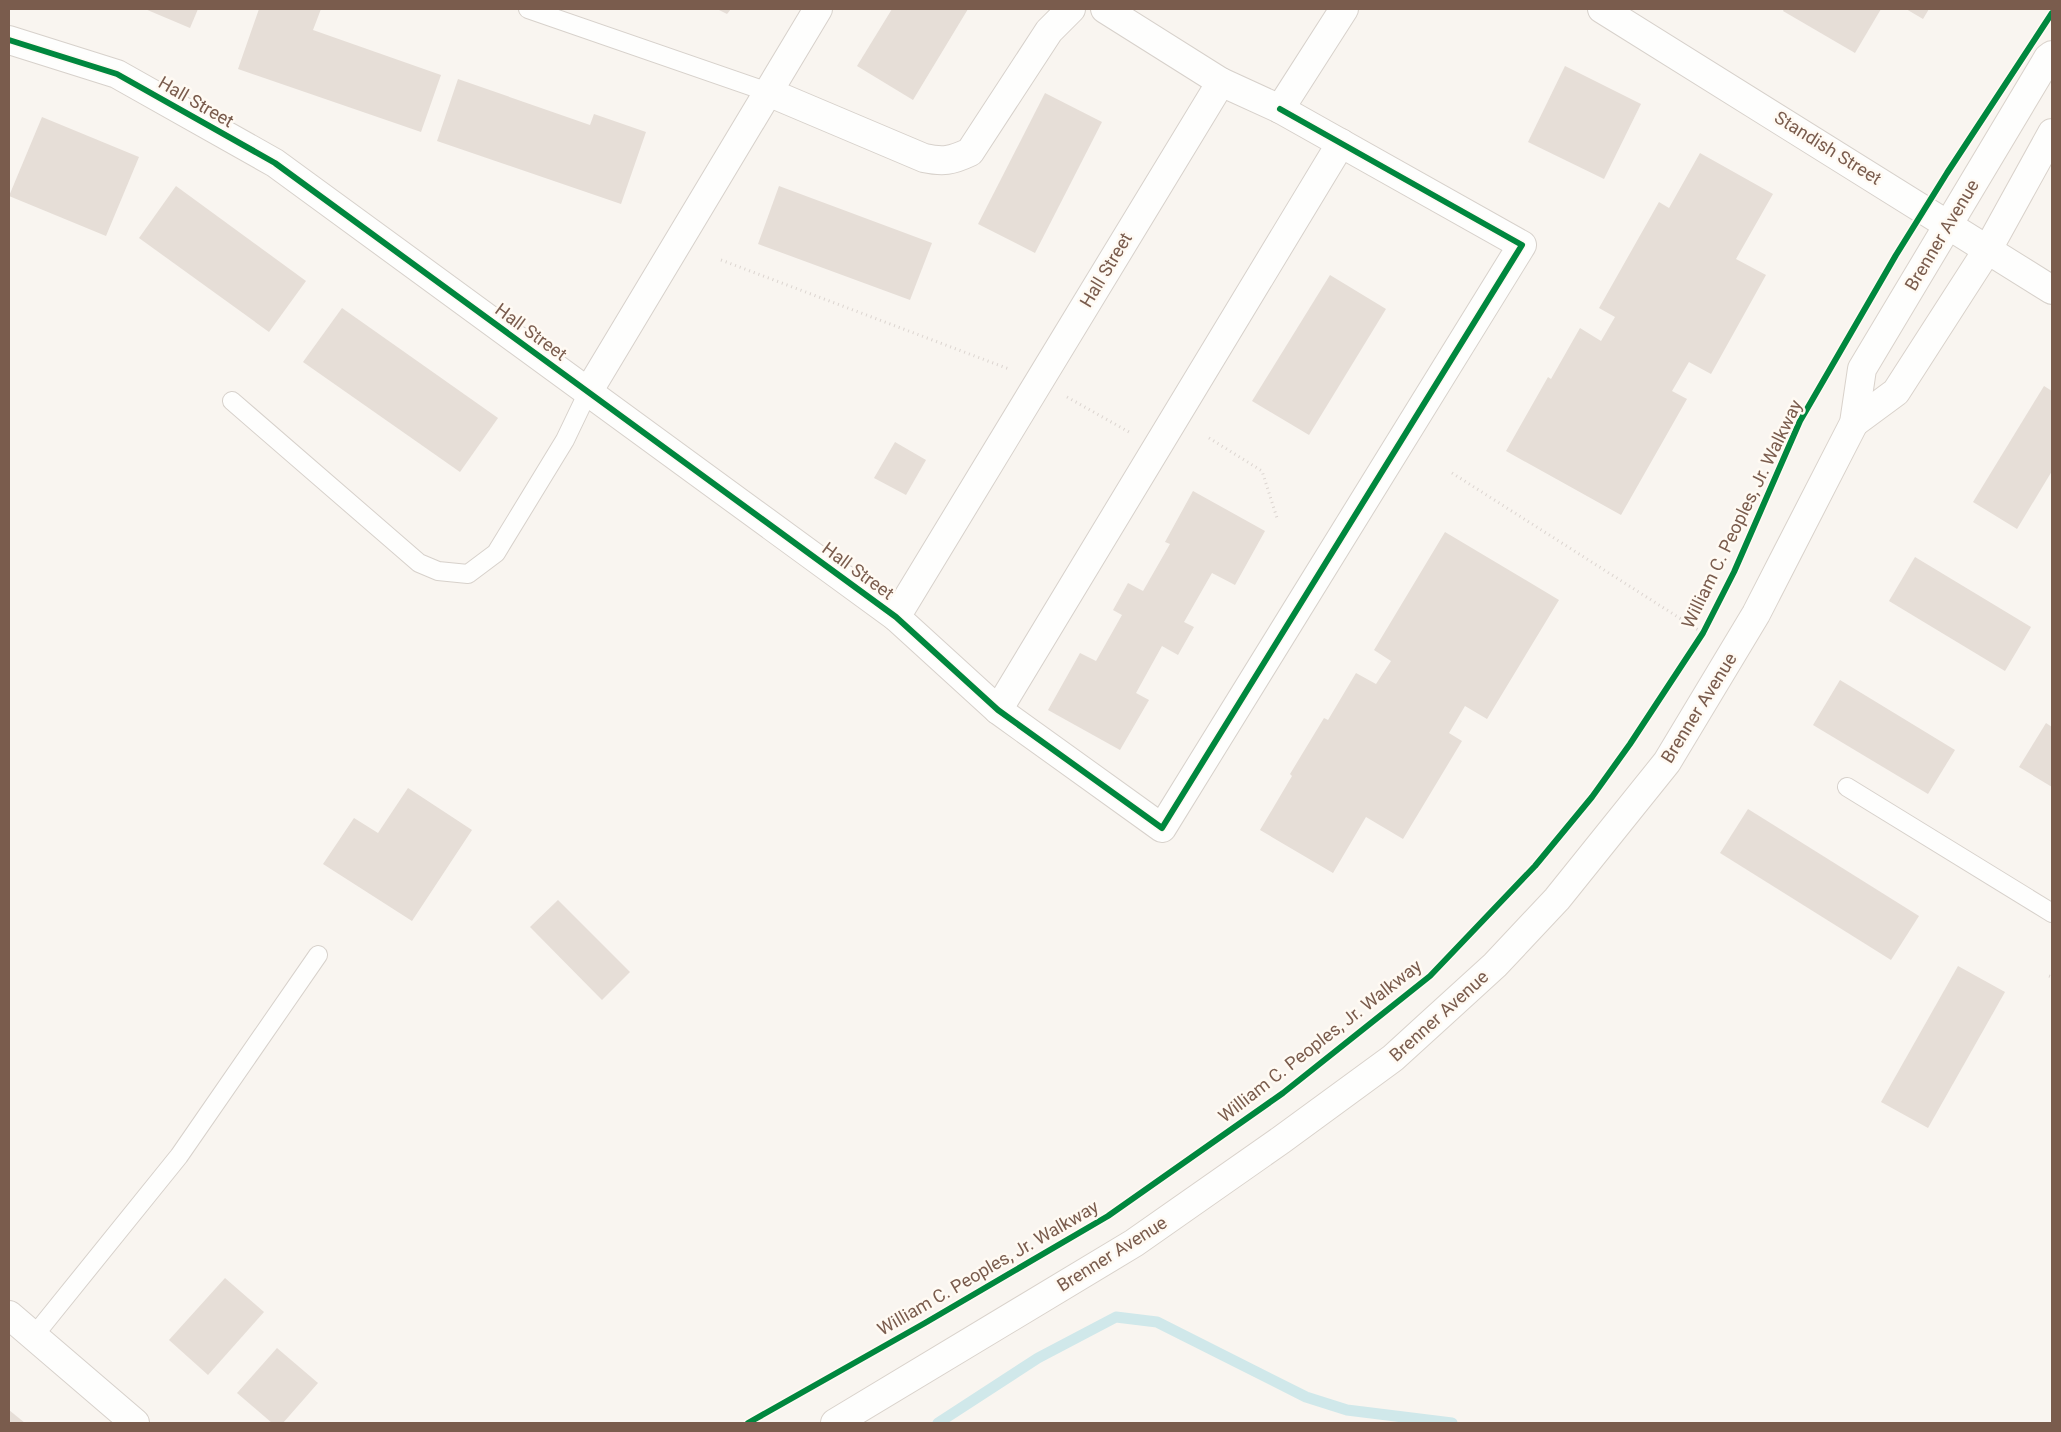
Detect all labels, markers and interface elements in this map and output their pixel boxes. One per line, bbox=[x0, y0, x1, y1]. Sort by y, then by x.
street label: Hall Street bbox=[155, 72, 238, 132]
street label: Standish Street bbox=[1771, 106, 1886, 189]
street label: Brenner Avenue bbox=[1900, 176, 1983, 294]
street label: Hall Street bbox=[1075, 229, 1136, 311]
street label: Hall Street bbox=[491, 299, 571, 365]
street label: William C. Peoples, Jr. Walkway bbox=[1677, 396, 1806, 631]
street label: Hall Street bbox=[818, 538, 898, 604]
street label: Brenner Avenue bbox=[1656, 649, 1741, 767]
street label: William C. Peoples, Jr. Walkway bbox=[1214, 955, 1426, 1126]
street label: Brenner Avenue bbox=[1385, 966, 1492, 1065]
street label: William C. Peoples, Jr. Walkway bbox=[874, 1195, 1102, 1340]
street label: Brenner Avenue bbox=[1053, 1211, 1171, 1296]

